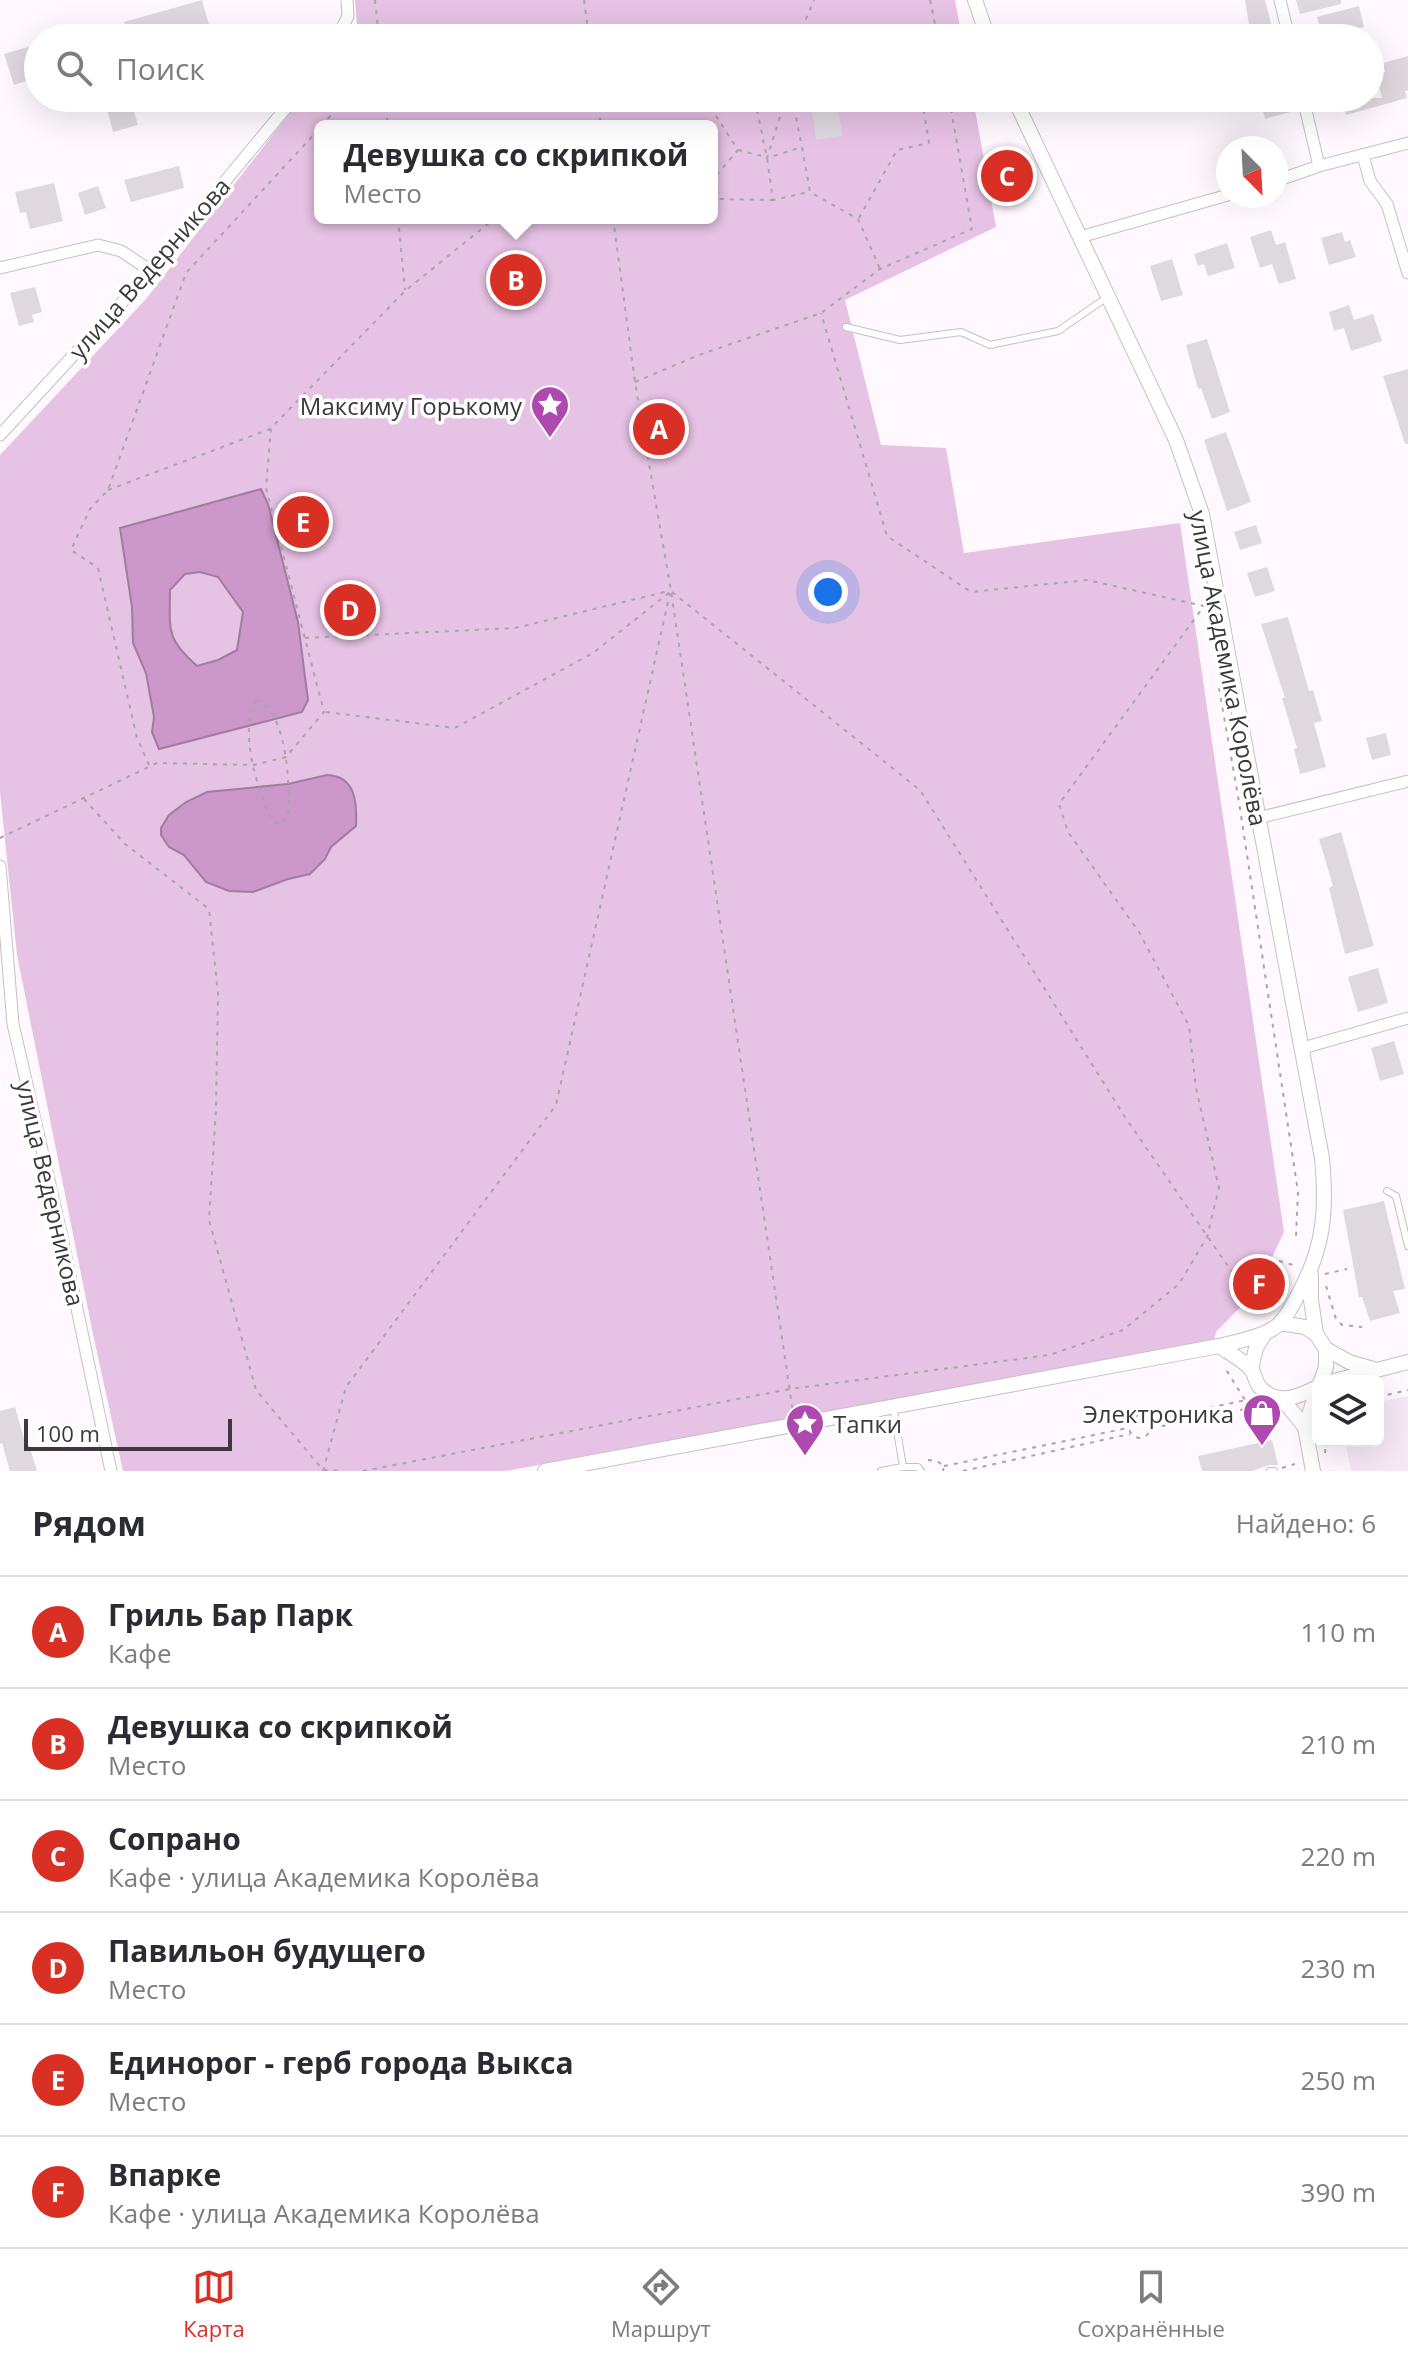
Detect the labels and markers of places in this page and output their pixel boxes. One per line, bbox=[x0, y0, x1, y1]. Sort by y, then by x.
pin: C bbox=[981, 146, 1033, 206]
pin: B bbox=[490, 250, 542, 310]
place icon: Максиму Горькому bbox=[529, 384, 571, 439]
place label: Максиму Горькому bbox=[300, 389, 523, 422]
pin: A bbox=[633, 399, 685, 459]
pin: E bbox=[277, 492, 329, 552]
pin: D bbox=[324, 580, 376, 640]
pin: F bbox=[1233, 1254, 1285, 1314]
shop icon: Электроника bbox=[1241, 1392, 1283, 1447]
place label: Электроника bbox=[1083, 1397, 1234, 1430]
place icon: Тапки bbox=[784, 1402, 826, 1457]
place label: Тапки bbox=[833, 1407, 902, 1440]

